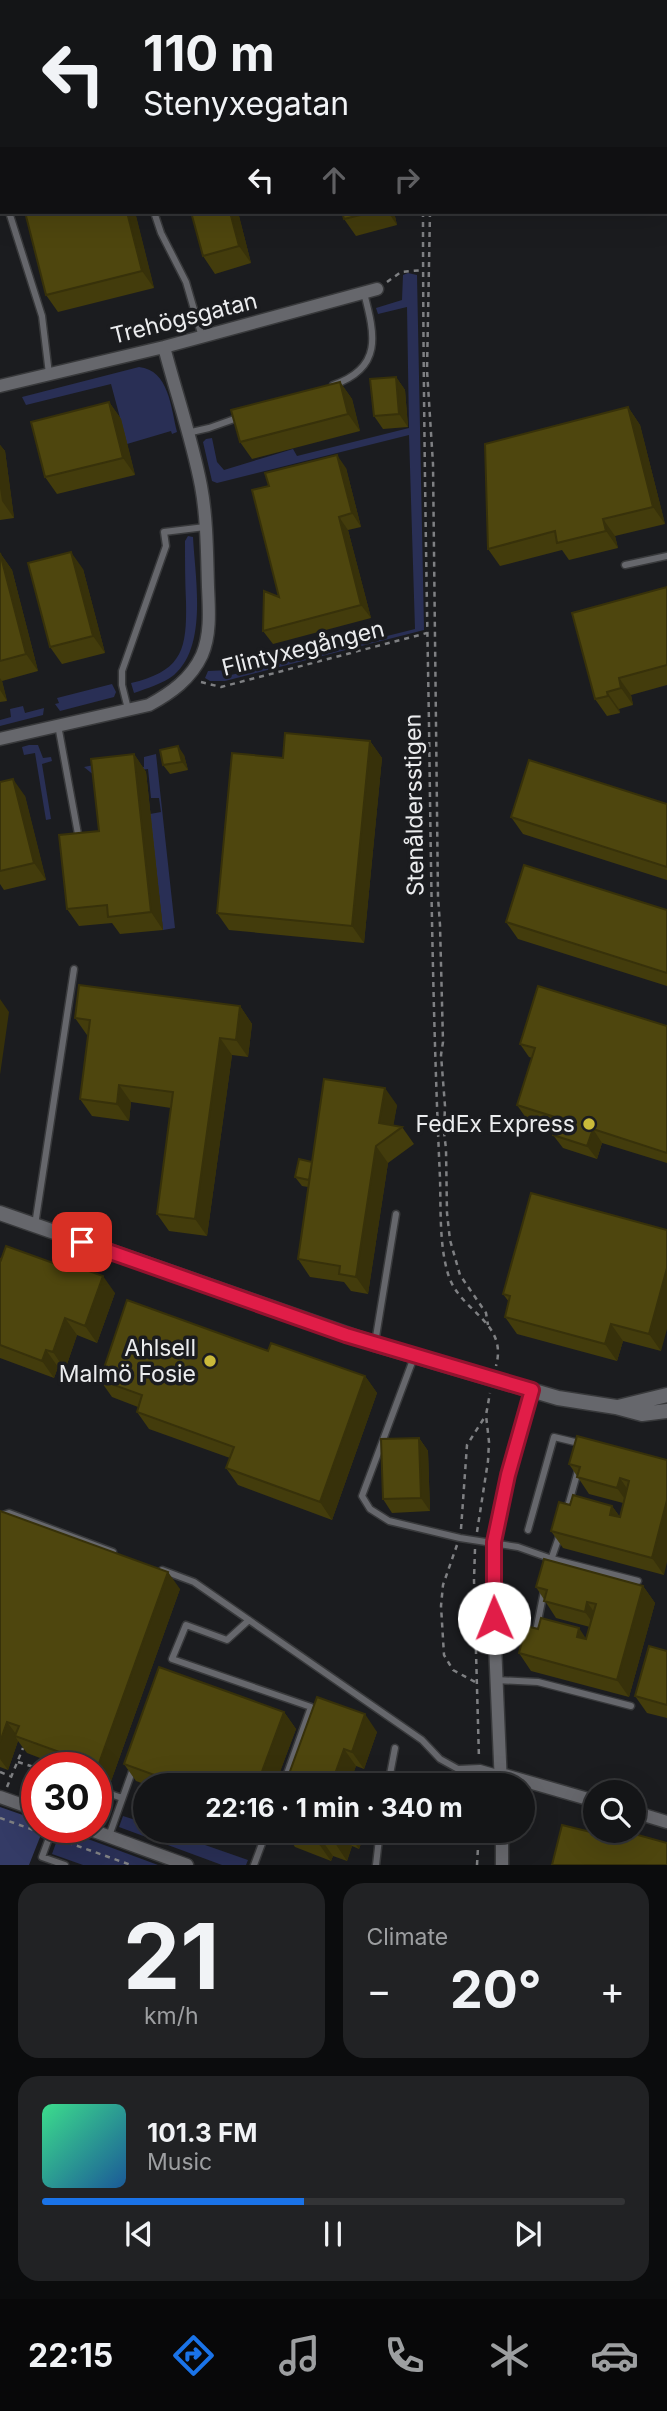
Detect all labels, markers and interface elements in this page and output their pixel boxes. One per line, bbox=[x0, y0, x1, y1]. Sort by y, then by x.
text: 110 m bbox=[143, 24, 275, 83]
icon: left bbox=[28, 28, 119, 119]
text: Stenyxegatan bbox=[143, 84, 349, 123]
icon: left bbox=[242, 161, 280, 199]
icon: ahead bbox=[315, 161, 353, 199]
icon: right bbox=[388, 161, 426, 199]
street label: Trehögsgatan bbox=[108, 286, 260, 350]
street label: Flintyxegången bbox=[219, 614, 387, 682]
street label: Stenåldersstigen bbox=[398, 714, 430, 896]
place label: FedEx Express bbox=[416, 1110, 575, 1138]
marker: FedEx Express bbox=[581, 1116, 597, 1132]
pin bbox=[52, 1212, 112, 1272]
icon: arrive bbox=[63, 1223, 101, 1261]
place label: Ahlsell Malmö Fosie bbox=[59, 1334, 196, 1388]
marker: Ahlsell Malmö Fosie bbox=[202, 1353, 218, 1369]
position arrow bbox=[457, 1581, 531, 1655]
speed limit sign: 30 bbox=[21, 1752, 112, 1843]
map controls bbox=[583, 1780, 646, 1843]
button: search bbox=[583, 1780, 646, 1843]
text: 22:16 · 1 min · 340 m bbox=[205, 1792, 463, 1823]
text: 21 bbox=[123, 1901, 220, 2011]
text: Climate bbox=[367, 1923, 448, 1951]
text: 20° bbox=[450, 1958, 542, 2021]
text: − bbox=[367, 1967, 392, 2013]
text: + bbox=[600, 1967, 625, 2013]
text: km/h bbox=[144, 2002, 199, 2030]
text: 101.3 FM bbox=[147, 2117, 257, 2148]
text: Music bbox=[147, 2148, 212, 2176]
icon: previous bbox=[120, 2215, 158, 2253]
icon: pause bbox=[314, 2215, 352, 2253]
icon: next bbox=[509, 2215, 547, 2253]
icon: directions bbox=[169, 2331, 218, 2380]
icon: music bbox=[275, 2331, 324, 2380]
icon: phone bbox=[380, 2331, 429, 2380]
icon: climate bbox=[485, 2331, 534, 2380]
icon: car bbox=[590, 2331, 639, 2380]
text: 22:15 bbox=[28, 2336, 113, 2375]

